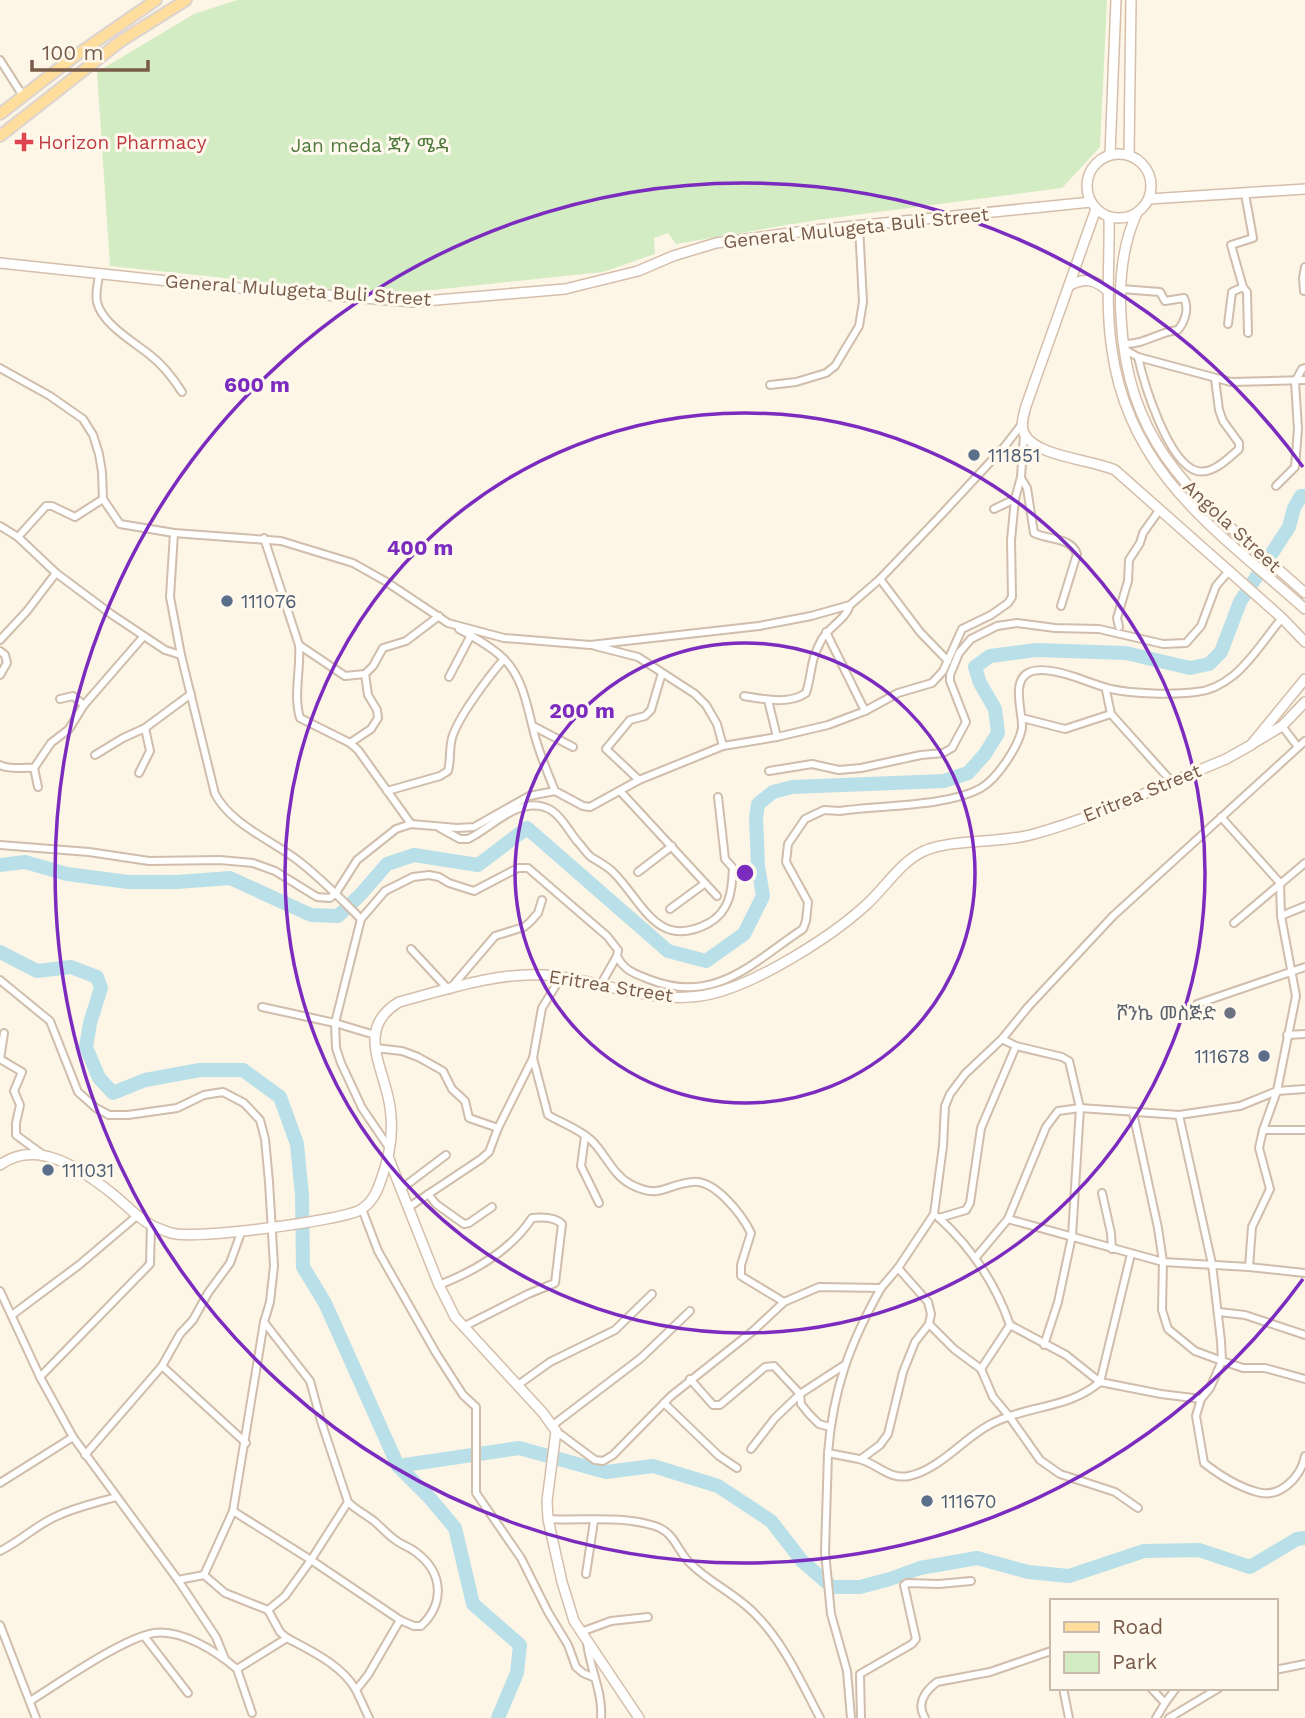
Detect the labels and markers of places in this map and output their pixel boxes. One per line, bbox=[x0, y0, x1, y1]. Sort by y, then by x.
place label: Horizon Pharmacy bbox=[38, 131, 207, 154]
marker: Horizon Pharmacy bbox=[16, 134, 32, 150]
place label: 111851 bbox=[988, 444, 1040, 467]
marker: 111851 bbox=[966, 447, 982, 463]
place label: 111076 bbox=[241, 590, 297, 613]
marker: 111076 bbox=[219, 593, 235, 609]
centre of rings bbox=[733, 861, 757, 885]
place label: ሾንኬ መስጅድ bbox=[1117, 1002, 1216, 1025]
marker: ሾንኬ መስጅድ bbox=[1222, 1005, 1238, 1021]
place label: 111678 bbox=[1194, 1045, 1250, 1068]
marker: 111678 bbox=[1256, 1048, 1272, 1064]
place label: 111031 bbox=[62, 1159, 114, 1182]
marker: 111031 bbox=[40, 1162, 56, 1178]
place label: 111670 bbox=[941, 1490, 997, 1513]
marker: 111670 bbox=[919, 1493, 935, 1509]

